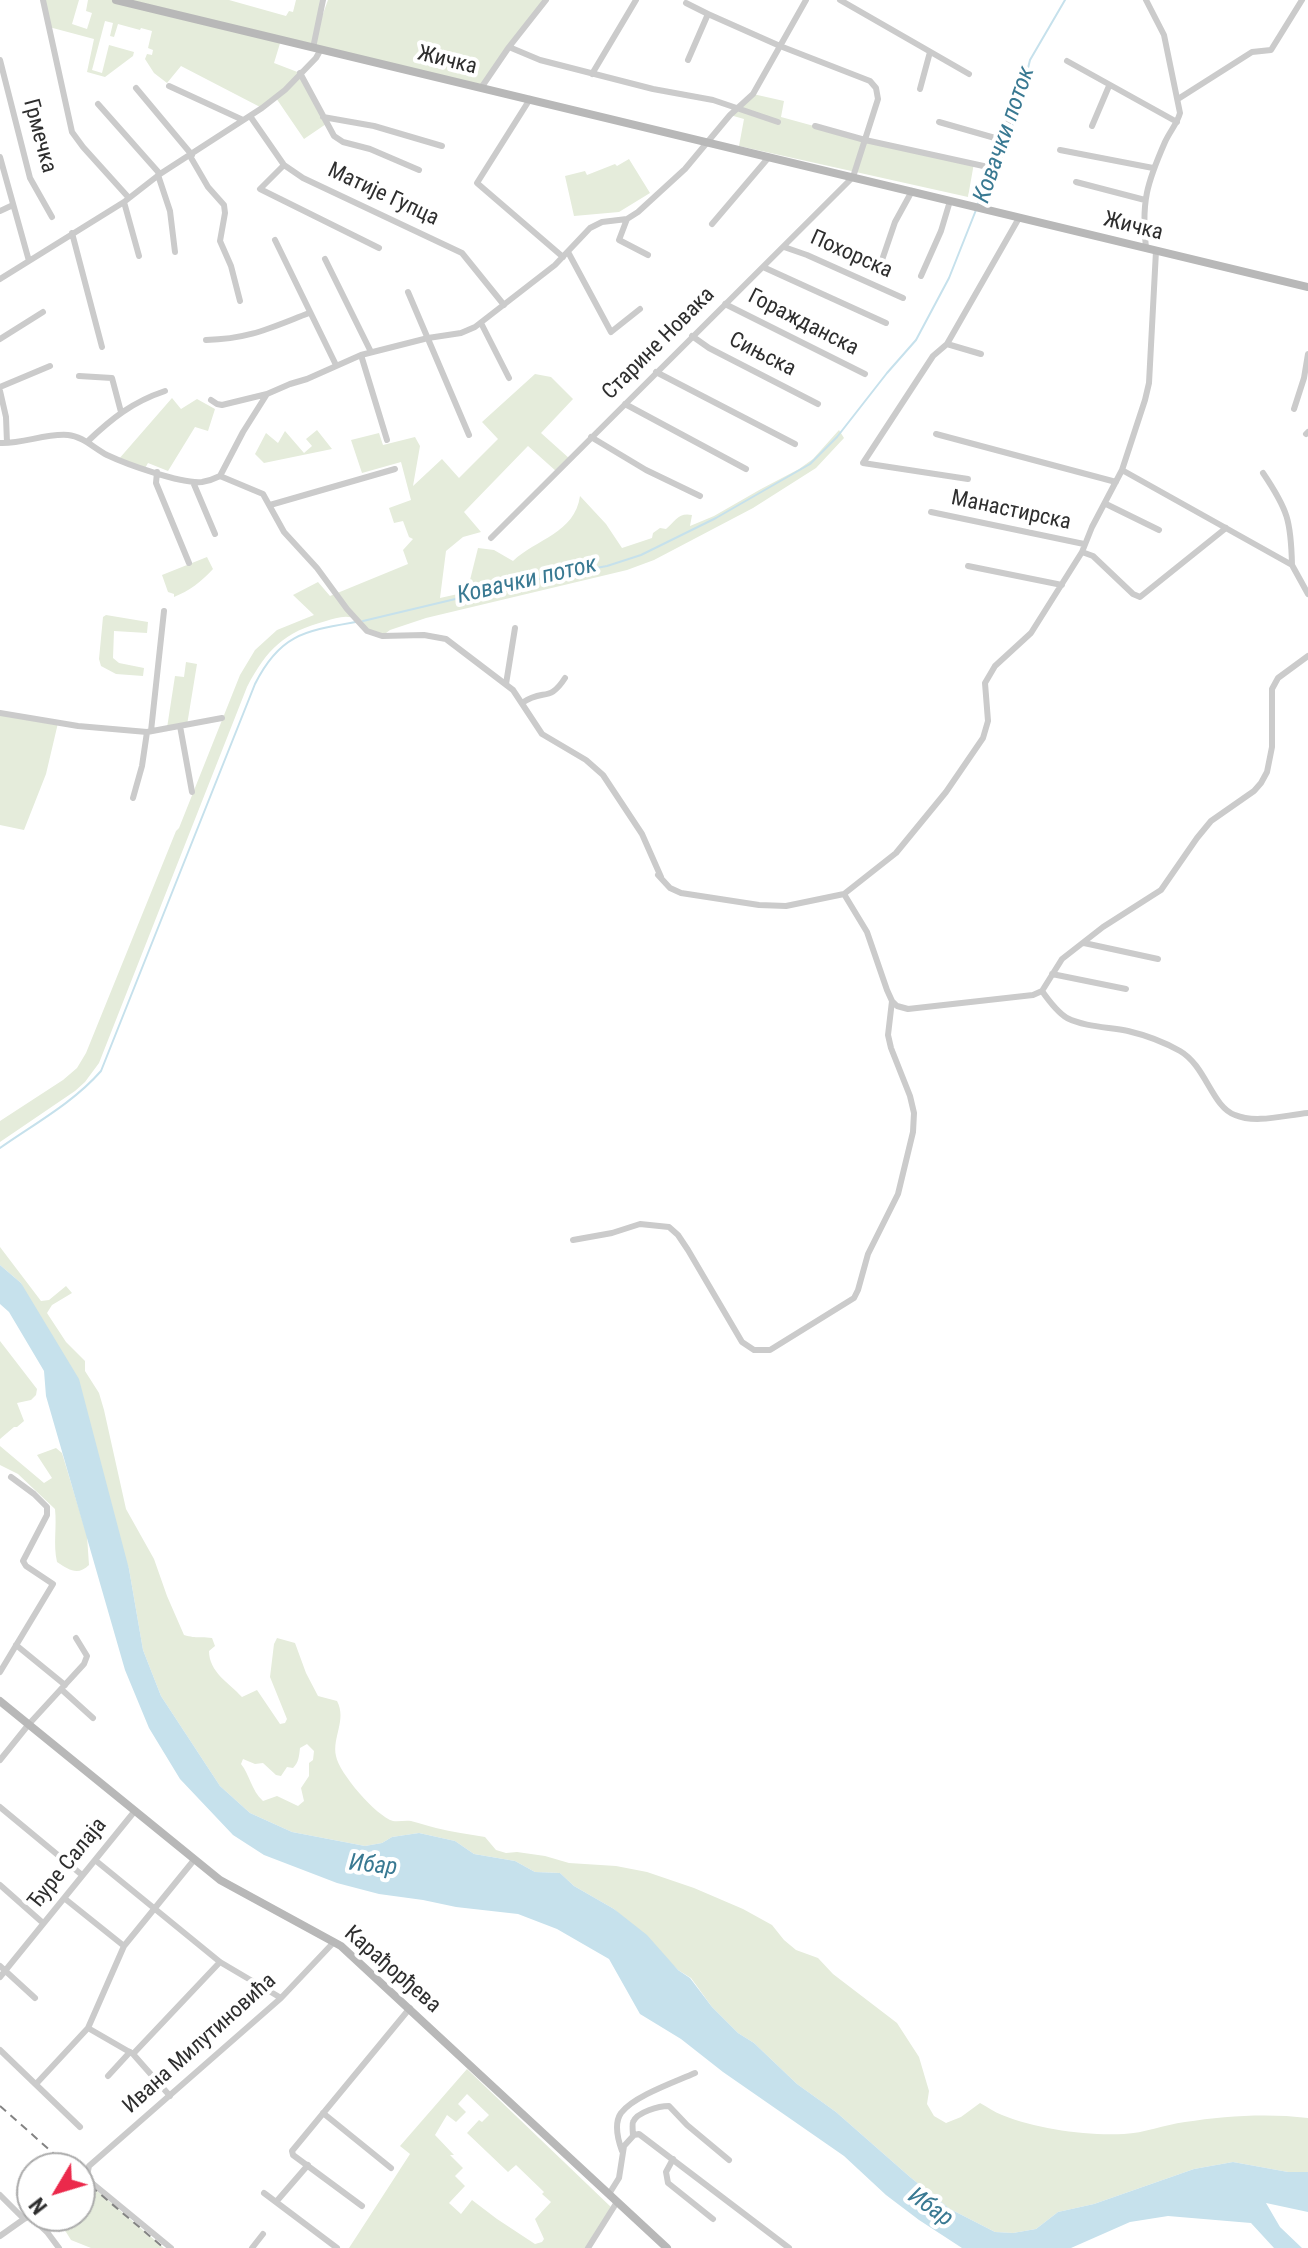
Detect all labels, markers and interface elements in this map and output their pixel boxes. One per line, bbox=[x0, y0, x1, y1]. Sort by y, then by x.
street label: Жичка bbox=[415, 41, 479, 81]
water label: Ковачки поток bbox=[968, 63, 1042, 207]
street label: Грмечка bbox=[16, 96, 62, 176]
street label: Матије Гупца bbox=[323, 158, 443, 232]
street label: Жичка bbox=[1101, 207, 1165, 247]
street label: Похорска bbox=[806, 225, 896, 285]
street label: Старине Новака bbox=[597, 282, 721, 406]
street label: Горажданска bbox=[743, 284, 863, 362]
street label: Сињска bbox=[724, 327, 800, 383]
street label: Манастирска bbox=[949, 485, 1073, 537]
water label: Ковачки поток bbox=[454, 551, 600, 611]
street label: Ђуре Салаја bbox=[23, 1813, 113, 1915]
water label: Ибар bbox=[347, 1849, 399, 1883]
street label: Карађорђева bbox=[338, 1921, 446, 2019]
street label: Ивана Милутиновића bbox=[118, 1968, 282, 2120]
north arrow bbox=[16, 2152, 96, 2232]
water label: Ибар bbox=[902, 2182, 958, 2234]
text: N bbox=[24, 2193, 52, 2219]

